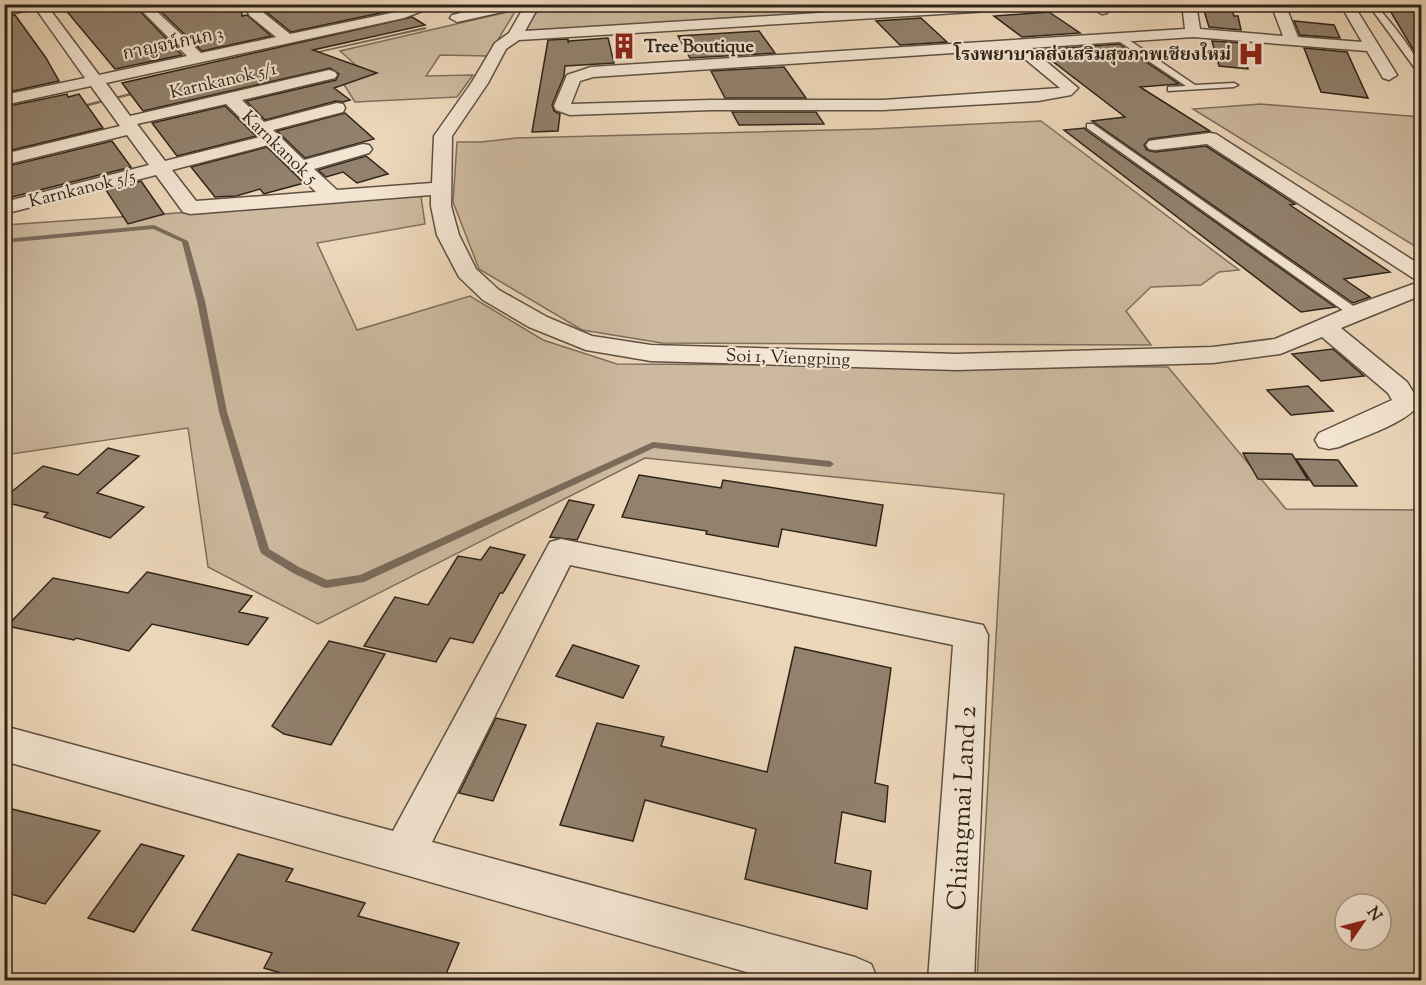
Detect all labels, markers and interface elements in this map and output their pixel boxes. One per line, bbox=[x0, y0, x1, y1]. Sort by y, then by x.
street label: กาญจน์กนก 3 bbox=[120, 22, 226, 68]
building icon: Tree Boutique bbox=[609, 31, 639, 61]
place label: Tree Boutique bbox=[644, 35, 754, 61]
hospital icon: โรงพยาบาลส่งเสริมสุขภาพเชียงใหม่ bbox=[1236, 39, 1266, 69]
place label: โรงพยาบาลส่งเสริมสุขภาพเชียงใหม่ bbox=[953, 42, 1231, 69]
street label: Karnkanok 5/1 bbox=[167, 57, 279, 107]
street label: Karnkanok 5 bbox=[235, 106, 322, 191]
street label: Karnkanok 5/5 bbox=[26, 164, 139, 216]
street label: Soi 1, Viengping bbox=[725, 344, 851, 374]
street label: Chiangmai Land 2 bbox=[940, 705, 987, 911]
north arrow bbox=[1333, 892, 1393, 952]
text: N bbox=[1360, 903, 1386, 927]

